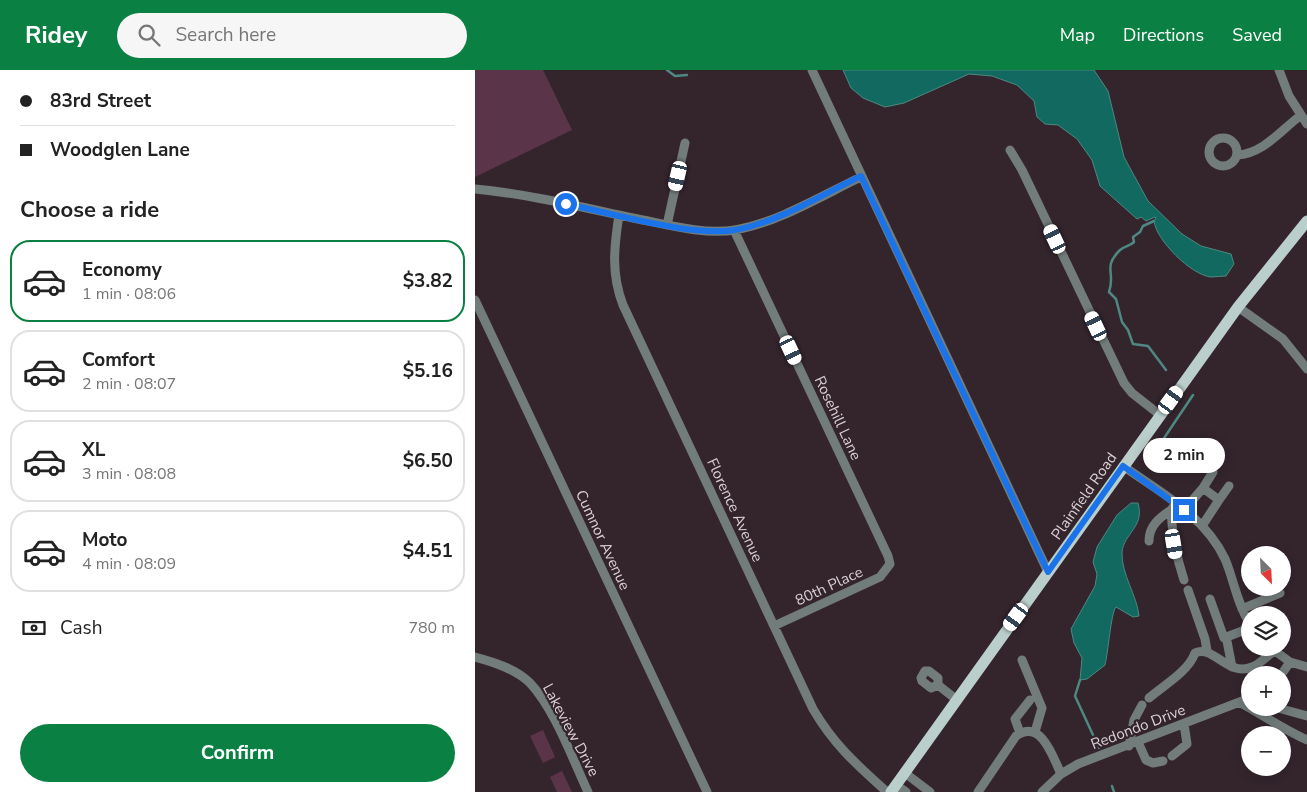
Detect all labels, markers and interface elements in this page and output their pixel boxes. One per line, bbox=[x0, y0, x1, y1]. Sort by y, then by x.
search box bbox=[117, 13, 467, 58]
text: Ridey bbox=[25, 19, 87, 51]
icon: search bbox=[135, 21, 163, 49]
text: Search here bbox=[175, 22, 276, 48]
text: Map bbox=[1060, 23, 1095, 47]
text: Directions bbox=[1123, 23, 1204, 47]
text: Saved bbox=[1232, 23, 1282, 47]
text: 83rd Street bbox=[50, 88, 151, 114]
text: Woodglen Lane bbox=[50, 137, 190, 163]
car bbox=[667, 160, 688, 192]
route start bbox=[555, 193, 577, 215]
text: Choose a ride bbox=[20, 195, 159, 225]
car bbox=[1041, 222, 1068, 256]
text: Economy bbox=[82, 257, 162, 283]
icon: car bbox=[22, 259, 67, 304]
text: $3.82 bbox=[403, 268, 453, 294]
text: 1 min · 08:06 bbox=[82, 283, 176, 305]
car bbox=[1082, 309, 1109, 343]
car bbox=[777, 333, 804, 367]
text: Comfort bbox=[82, 347, 155, 373]
icon: car bbox=[22, 349, 67, 394]
text: $5.16 bbox=[403, 358, 453, 384]
text: 2 min · 08:07 bbox=[82, 373, 176, 395]
street label: Rosehill Lane bbox=[810, 373, 866, 463]
car bbox=[1156, 383, 1185, 417]
text: XL bbox=[82, 437, 105, 463]
callout: 2 min bbox=[1143, 438, 1225, 472]
icon: car bbox=[22, 439, 67, 484]
text: 2 min bbox=[1163, 444, 1205, 466]
text: $6.50 bbox=[403, 448, 453, 474]
street label: Plainfield Road bbox=[1047, 448, 1121, 544]
street label: Florence Avenue bbox=[702, 455, 768, 565]
text: 3 min · 08:08 bbox=[82, 463, 176, 485]
street label: Cumnor Avenue bbox=[571, 487, 635, 593]
route end bbox=[1173, 499, 1195, 521]
text: Moto bbox=[82, 527, 128, 553]
car bbox=[1164, 528, 1183, 560]
icon: car bbox=[22, 529, 67, 574]
text: $4.51 bbox=[403, 538, 453, 564]
north arrow bbox=[1241, 546, 1291, 596]
map controls bbox=[1241, 546, 1291, 776]
text: 4 min · 08:09 bbox=[82, 553, 176, 575]
street label: 80th Place bbox=[792, 562, 866, 610]
car bbox=[1001, 600, 1030, 634]
button: layers bbox=[1241, 606, 1291, 656]
icon: cash bbox=[20, 614, 48, 642]
text: Cash bbox=[60, 615, 102, 641]
text: 780 m bbox=[408, 617, 455, 639]
button: + bbox=[1241, 666, 1291, 716]
street label: Lakeview Drive bbox=[538, 680, 604, 780]
street label: Redondo Drive bbox=[1088, 700, 1188, 754]
button: Confirm bbox=[20, 724, 455, 782]
button: − bbox=[1241, 726, 1291, 776]

